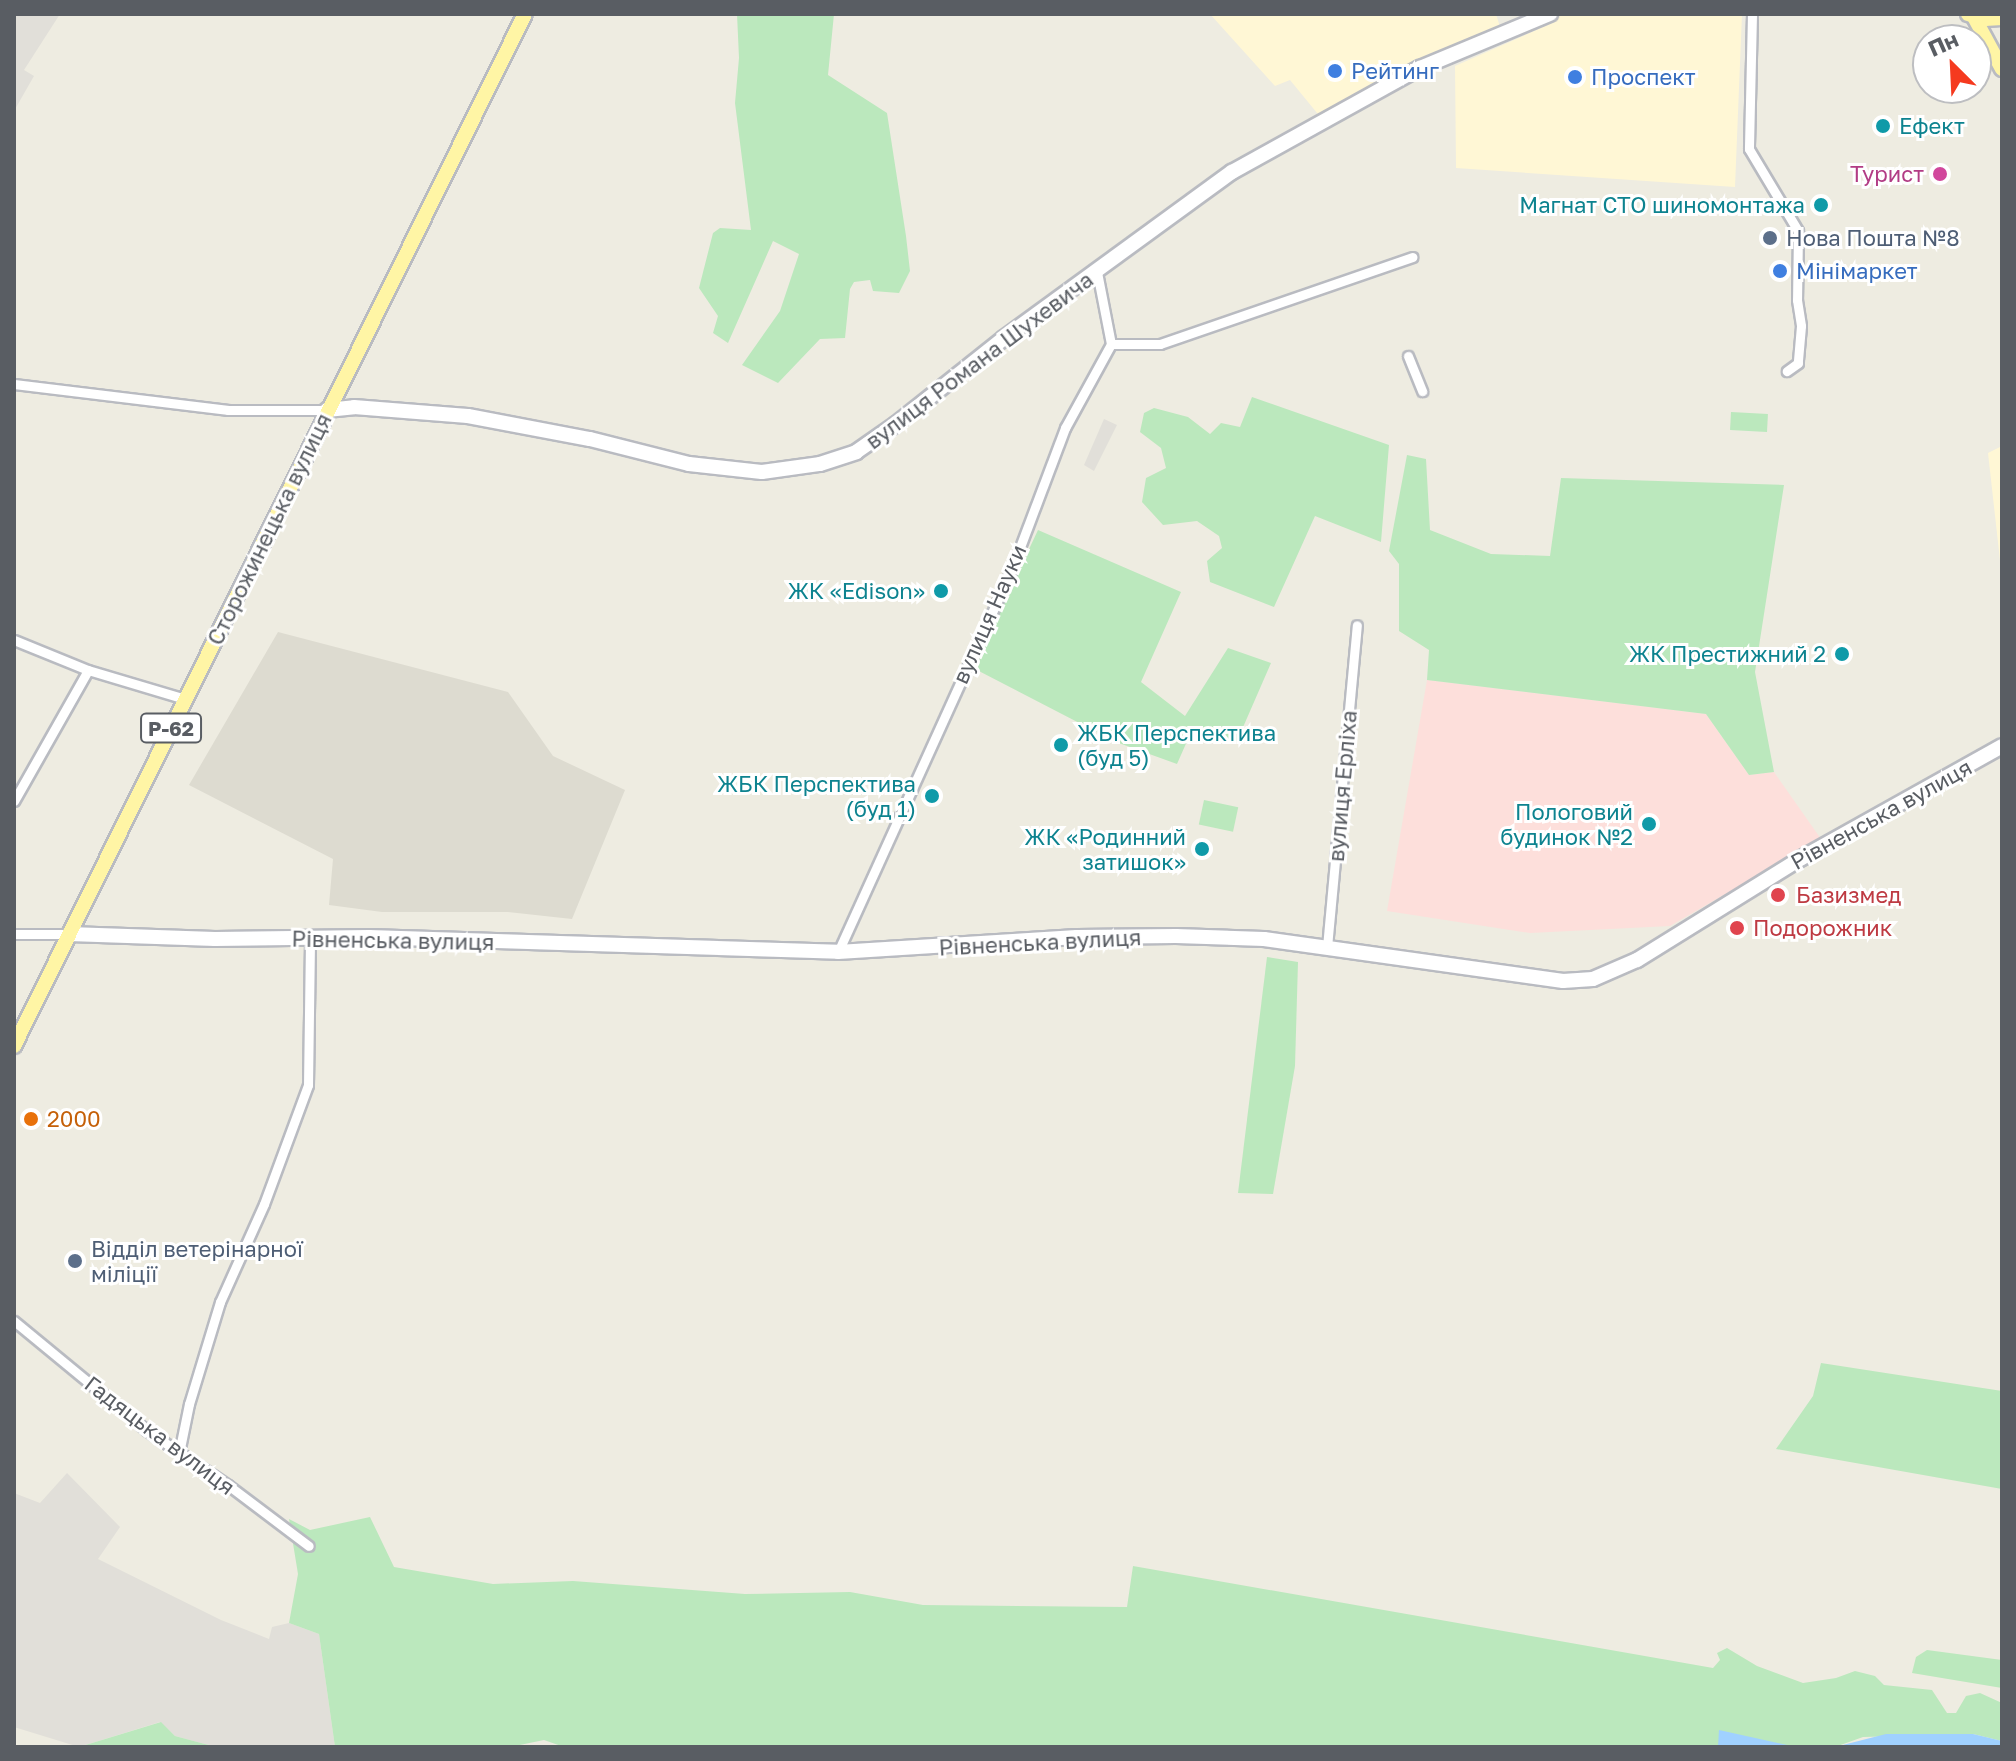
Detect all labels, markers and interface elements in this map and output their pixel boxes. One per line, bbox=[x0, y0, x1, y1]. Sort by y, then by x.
north arrow bbox=[1912, 24, 1992, 104]
text: Пн bbox=[1924, 25, 1962, 62]
place label: Рейтинг bbox=[1351, 58, 1439, 84]
marker: Рейтинг bbox=[1326, 62, 1344, 80]
place label: Проспект bbox=[1591, 64, 1696, 90]
marker: Проспект bbox=[1566, 68, 1584, 86]
place label: Ефект bbox=[1899, 113, 1965, 139]
marker: Ефект bbox=[1874, 117, 1892, 135]
place label: Турист bbox=[1850, 161, 1924, 187]
marker: Турист bbox=[1931, 165, 1949, 183]
place label: Магнат СТО шиномонтажа bbox=[1519, 192, 1805, 218]
marker: Магнат СТО шиномонтажа bbox=[1812, 196, 1830, 214]
place label: Нова Пошта №8 bbox=[1786, 225, 1960, 251]
marker: Нова Пошта №8 bbox=[1761, 229, 1779, 247]
place label: Мінімаркет bbox=[1796, 258, 1917, 284]
marker: Мінімаркет bbox=[1771, 262, 1789, 280]
street label: вулиця Романа Шухевича bbox=[860, 266, 1098, 454]
street label: Сторожинецька вулиця bbox=[201, 409, 337, 649]
street label: вулиця Науки bbox=[947, 540, 1031, 688]
place label: ЖК «Edison» bbox=[788, 578, 925, 604]
marker: ЖК «Edison» bbox=[932, 582, 950, 600]
place label: ЖК Престижний 2 bbox=[1629, 641, 1826, 667]
marker: ЖК Престижний 2 bbox=[1833, 645, 1851, 663]
street label: вулиця Ерліха bbox=[1322, 709, 1362, 863]
road number: Р-62 bbox=[139, 712, 203, 744]
place label: ЖБК Перспектива (буд 5) bbox=[1077, 719, 1276, 770]
marker: ЖБК Перспектива (буд 5) bbox=[1052, 736, 1070, 754]
street label: Рівненська вулиця bbox=[1786, 753, 1976, 875]
place label: ЖБК Перспектива (буд 1) bbox=[717, 770, 916, 822]
marker: ЖБК Перспектива (буд 1) bbox=[923, 787, 941, 805]
place label: Пологовий будинок №2 bbox=[1500, 798, 1633, 850]
marker: Пологовий будинок №2 bbox=[1640, 815, 1658, 833]
place label: ЖК «Родинний затишок» bbox=[1024, 823, 1186, 874]
marker: ЖК «Родинний затишок» bbox=[1193, 840, 1211, 858]
place label: Базизмед bbox=[1796, 882, 1901, 908]
marker: Базизмед bbox=[1767, 884, 1789, 906]
place label: Подорожник bbox=[1753, 915, 1892, 941]
marker: Подорожник bbox=[1728, 919, 1746, 937]
street label: Рівненська вулиця bbox=[938, 924, 1142, 960]
street label: Рівненська вулиця bbox=[291, 925, 495, 955]
place label: 2000 bbox=[47, 1106, 101, 1132]
marker: 2000 bbox=[22, 1110, 40, 1128]
place label: Відділ ветерінарної міліції bbox=[91, 1235, 303, 1286]
marker: Відділ ветерінарної міліції bbox=[66, 1252, 84, 1270]
street label: Гадяцька вулиця bbox=[80, 1370, 240, 1500]

